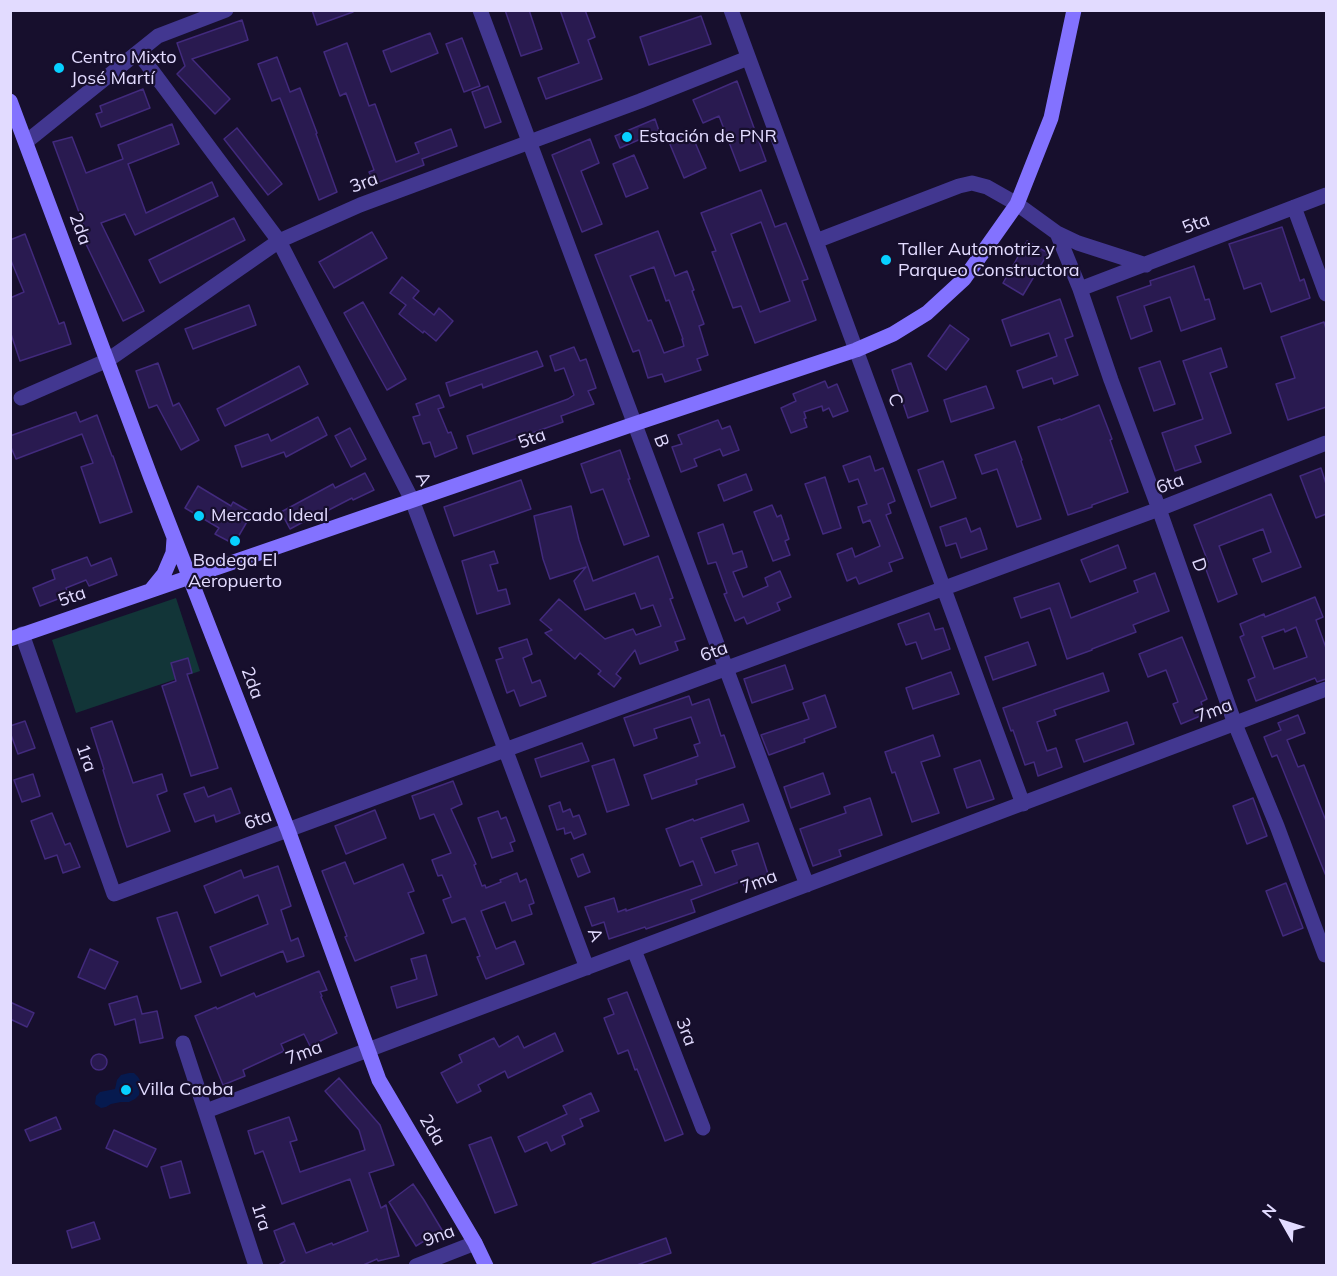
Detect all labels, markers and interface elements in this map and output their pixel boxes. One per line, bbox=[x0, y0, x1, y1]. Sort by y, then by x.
place label: Centro Mixto José Martí bbox=[71, 47, 177, 90]
marker: Centro Mixto José Martí bbox=[52, 61, 66, 75]
place label: Estación de PNR bbox=[639, 126, 777, 148]
marker: Estación de PNR bbox=[620, 130, 634, 144]
street label: 3ra bbox=[347, 168, 381, 198]
street label: 5ta bbox=[1179, 209, 1213, 239]
street label: 2da bbox=[64, 210, 96, 248]
place label: Taller Automotriz y Parqueo Constructora bbox=[898, 239, 1080, 282]
marker: Taller Automotriz y Parqueo Constructora bbox=[879, 253, 893, 267]
street label: C bbox=[883, 391, 907, 409]
street label: 5ta bbox=[515, 424, 549, 454]
street label: B bbox=[649, 431, 673, 451]
street label: A bbox=[410, 468, 436, 490]
street label: 6ta bbox=[1153, 469, 1187, 499]
place label: Mercado Ideal bbox=[211, 505, 328, 527]
marker: Mercado Ideal bbox=[192, 509, 206, 523]
marker: Bodega El Aeropuerto bbox=[228, 534, 242, 548]
place label: Bodega El Aeropuerto bbox=[188, 550, 282, 592]
street label: D bbox=[1187, 555, 1211, 575]
street label: 5ta bbox=[55, 582, 89, 612]
street label: 6ta bbox=[697, 637, 731, 667]
street label: 2da bbox=[236, 664, 268, 702]
street label: 7ma bbox=[1193, 694, 1235, 728]
street label: 1ra bbox=[71, 741, 101, 775]
street label: 6ta bbox=[241, 805, 275, 835]
street label: 7ma bbox=[738, 865, 780, 899]
street label: A bbox=[583, 925, 607, 945]
street label: 3ra bbox=[671, 1015, 701, 1049]
street label: 7ma bbox=[283, 1036, 325, 1070]
place label: Villa Caoba bbox=[138, 1079, 234, 1101]
marker: Villa Caoba bbox=[119, 1083, 133, 1097]
street label: 2da bbox=[414, 1111, 450, 1149]
north arrow bbox=[1253, 1192, 1313, 1252]
street label: 1ra bbox=[246, 1200, 276, 1234]
text: N bbox=[1257, 1200, 1281, 1222]
street label: 9na bbox=[420, 1220, 458, 1252]

